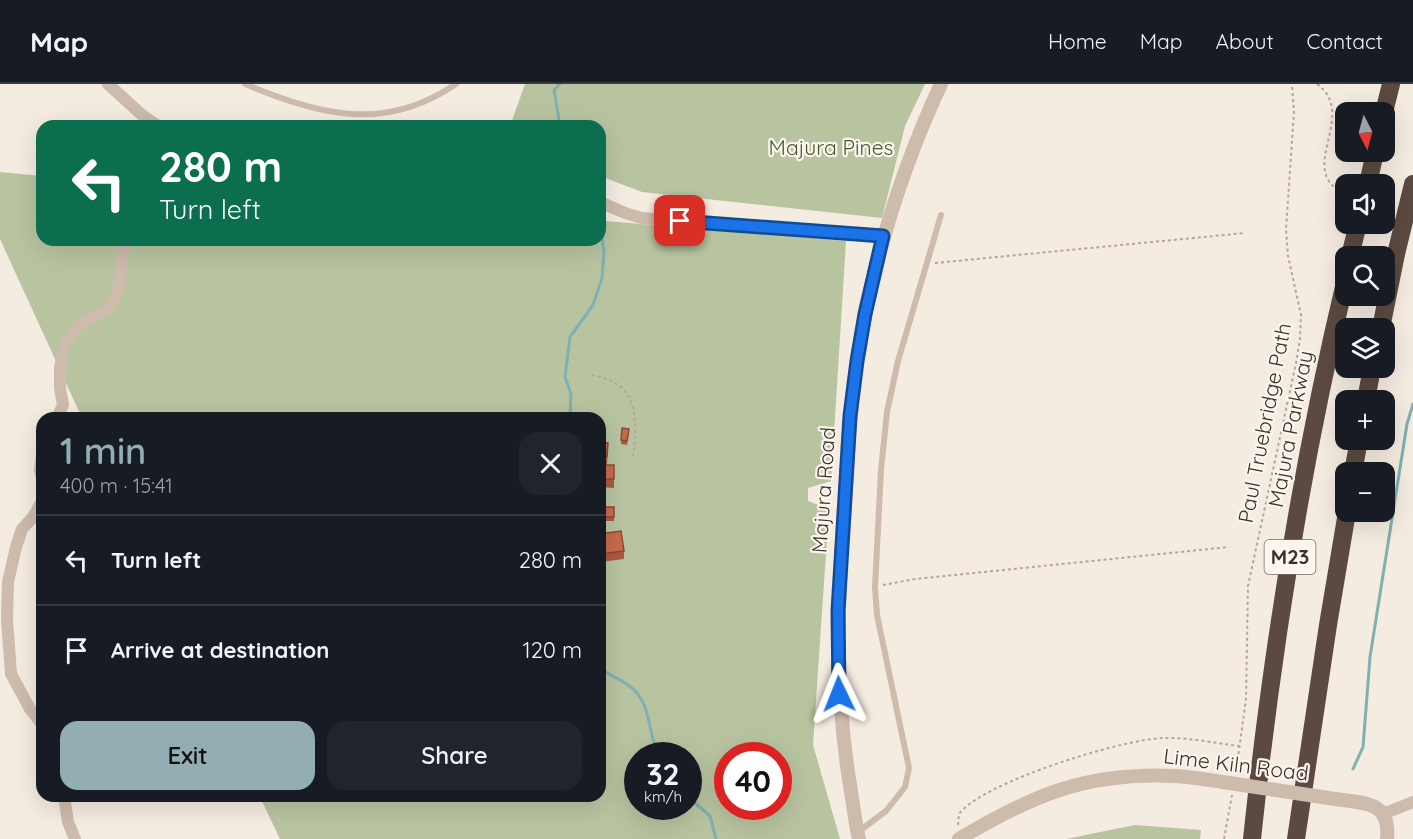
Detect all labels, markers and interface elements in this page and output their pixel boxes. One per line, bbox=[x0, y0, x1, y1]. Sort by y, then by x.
text: Map bbox=[30, 24, 88, 59]
text: Home bbox=[1048, 28, 1107, 54]
text: Map bbox=[1140, 28, 1183, 54]
text: About bbox=[1216, 28, 1274, 54]
text: Contact bbox=[1307, 28, 1383, 54]
north arrow bbox=[1335, 102, 1395, 162]
map controls bbox=[1335, 102, 1395, 522]
park label: Majura Pines bbox=[769, 134, 893, 160]
text: 280 m bbox=[159, 140, 282, 193]
icon: left bbox=[60, 144, 138, 222]
button: sound bbox=[1335, 174, 1395, 234]
text: Turn left bbox=[159, 192, 261, 226]
pin bbox=[654, 195, 705, 246]
icon: arrive bbox=[663, 204, 696, 237]
button: search bbox=[1335, 246, 1395, 306]
button: layers bbox=[1335, 318, 1395, 378]
street label: Paul Truebridge Path bbox=[1232, 321, 1296, 525]
street label: Majura Parkway bbox=[1262, 348, 1318, 509]
button: + bbox=[1335, 390, 1395, 450]
street label: Majura Road bbox=[806, 426, 840, 554]
text: 1 min bbox=[60, 428, 146, 473]
button: close bbox=[519, 432, 582, 495]
button: − bbox=[1335, 462, 1395, 522]
text: 400 m · 15:41 bbox=[60, 473, 173, 498]
road number: M23 bbox=[1264, 540, 1316, 574]
icon: left bbox=[60, 544, 93, 577]
text: Turn left bbox=[111, 546, 201, 574]
text: 280 m bbox=[519, 546, 582, 574]
icon: arrive bbox=[60, 634, 93, 667]
text: Arrive at destination bbox=[111, 636, 329, 664]
text: 120 m bbox=[523, 636, 582, 664]
position arrow bbox=[807, 662, 871, 726]
button: Exit bbox=[60, 721, 315, 790]
button: Share bbox=[327, 721, 582, 790]
speed limit sign: 40 bbox=[714, 742, 792, 820]
street label: Lime Kiln Road bbox=[1162, 742, 1310, 786]
text: 32 bbox=[646, 755, 680, 793]
text: km/h bbox=[644, 787, 682, 806]

